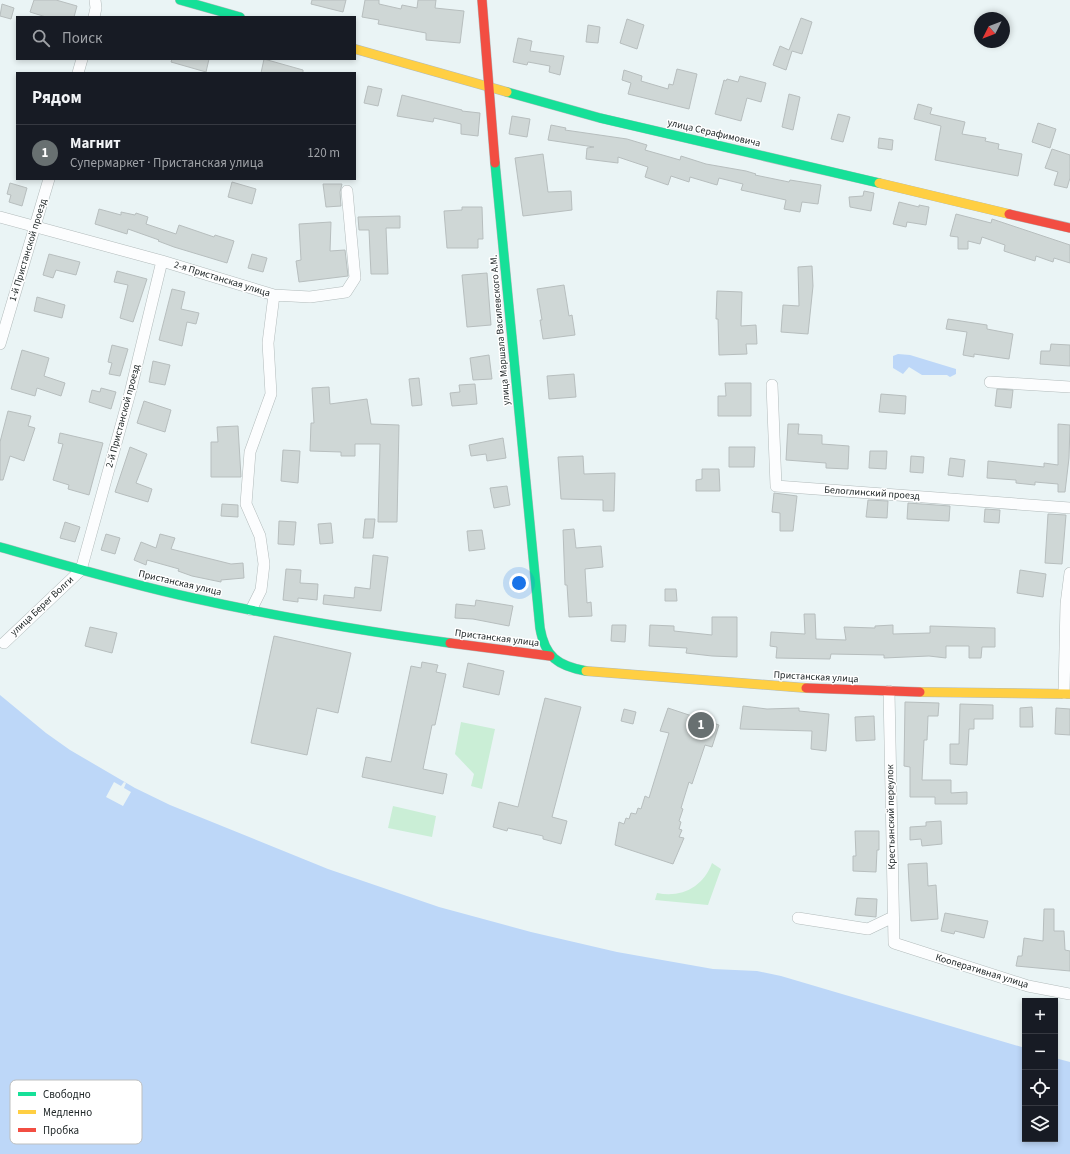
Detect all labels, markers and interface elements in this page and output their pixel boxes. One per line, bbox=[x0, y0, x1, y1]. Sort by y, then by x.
north arrow bbox=[974, 12, 1010, 48]
search box bbox=[16, 16, 356, 60]
icon: search bbox=[30, 27, 52, 49]
text: Поиск bbox=[62, 28, 103, 49]
text: Рядом bbox=[32, 86, 82, 110]
street label: улица Серафимовича bbox=[666, 115, 762, 151]
text: Магнит bbox=[70, 133, 121, 154]
text: 1 bbox=[42, 144, 48, 162]
text: 120 m bbox=[307, 144, 340, 162]
text: Супермаркет · Пристанская улица bbox=[70, 154, 264, 172]
street label: 1-й Пристанской проезд bbox=[6, 196, 50, 303]
street label: улица Маршала Василевского А.М. bbox=[486, 254, 514, 406]
street label: 2-я Пристанская улица bbox=[172, 258, 272, 300]
street label: 2-й Пристанской проезд bbox=[102, 362, 144, 469]
street label: Белоглинский проезд bbox=[824, 483, 921, 503]
street label: Пристанская улица bbox=[137, 567, 223, 599]
street label: улица Берег Волги bbox=[7, 573, 77, 639]
your location bbox=[509, 573, 529, 593]
street label: Пристанская улица bbox=[454, 626, 540, 650]
street label: Пристанская улица bbox=[773, 668, 859, 686]
pin: 1 bbox=[688, 710, 714, 740]
street label: Крестьянский переулок bbox=[883, 764, 899, 870]
street label: Кооперативная улица bbox=[934, 950, 1030, 992]
map controls bbox=[1022, 998, 1058, 1142]
button: + bbox=[1022, 998, 1058, 1034]
button: − bbox=[1022, 1034, 1058, 1070]
button: locate bbox=[1022, 1070, 1058, 1106]
legend bbox=[10, 1080, 142, 1144]
text: Свободно bbox=[43, 1087, 91, 1102]
text: Медленно bbox=[43, 1105, 92, 1120]
button: layers bbox=[1022, 1106, 1058, 1142]
text: Пробка bbox=[43, 1123, 79, 1138]

